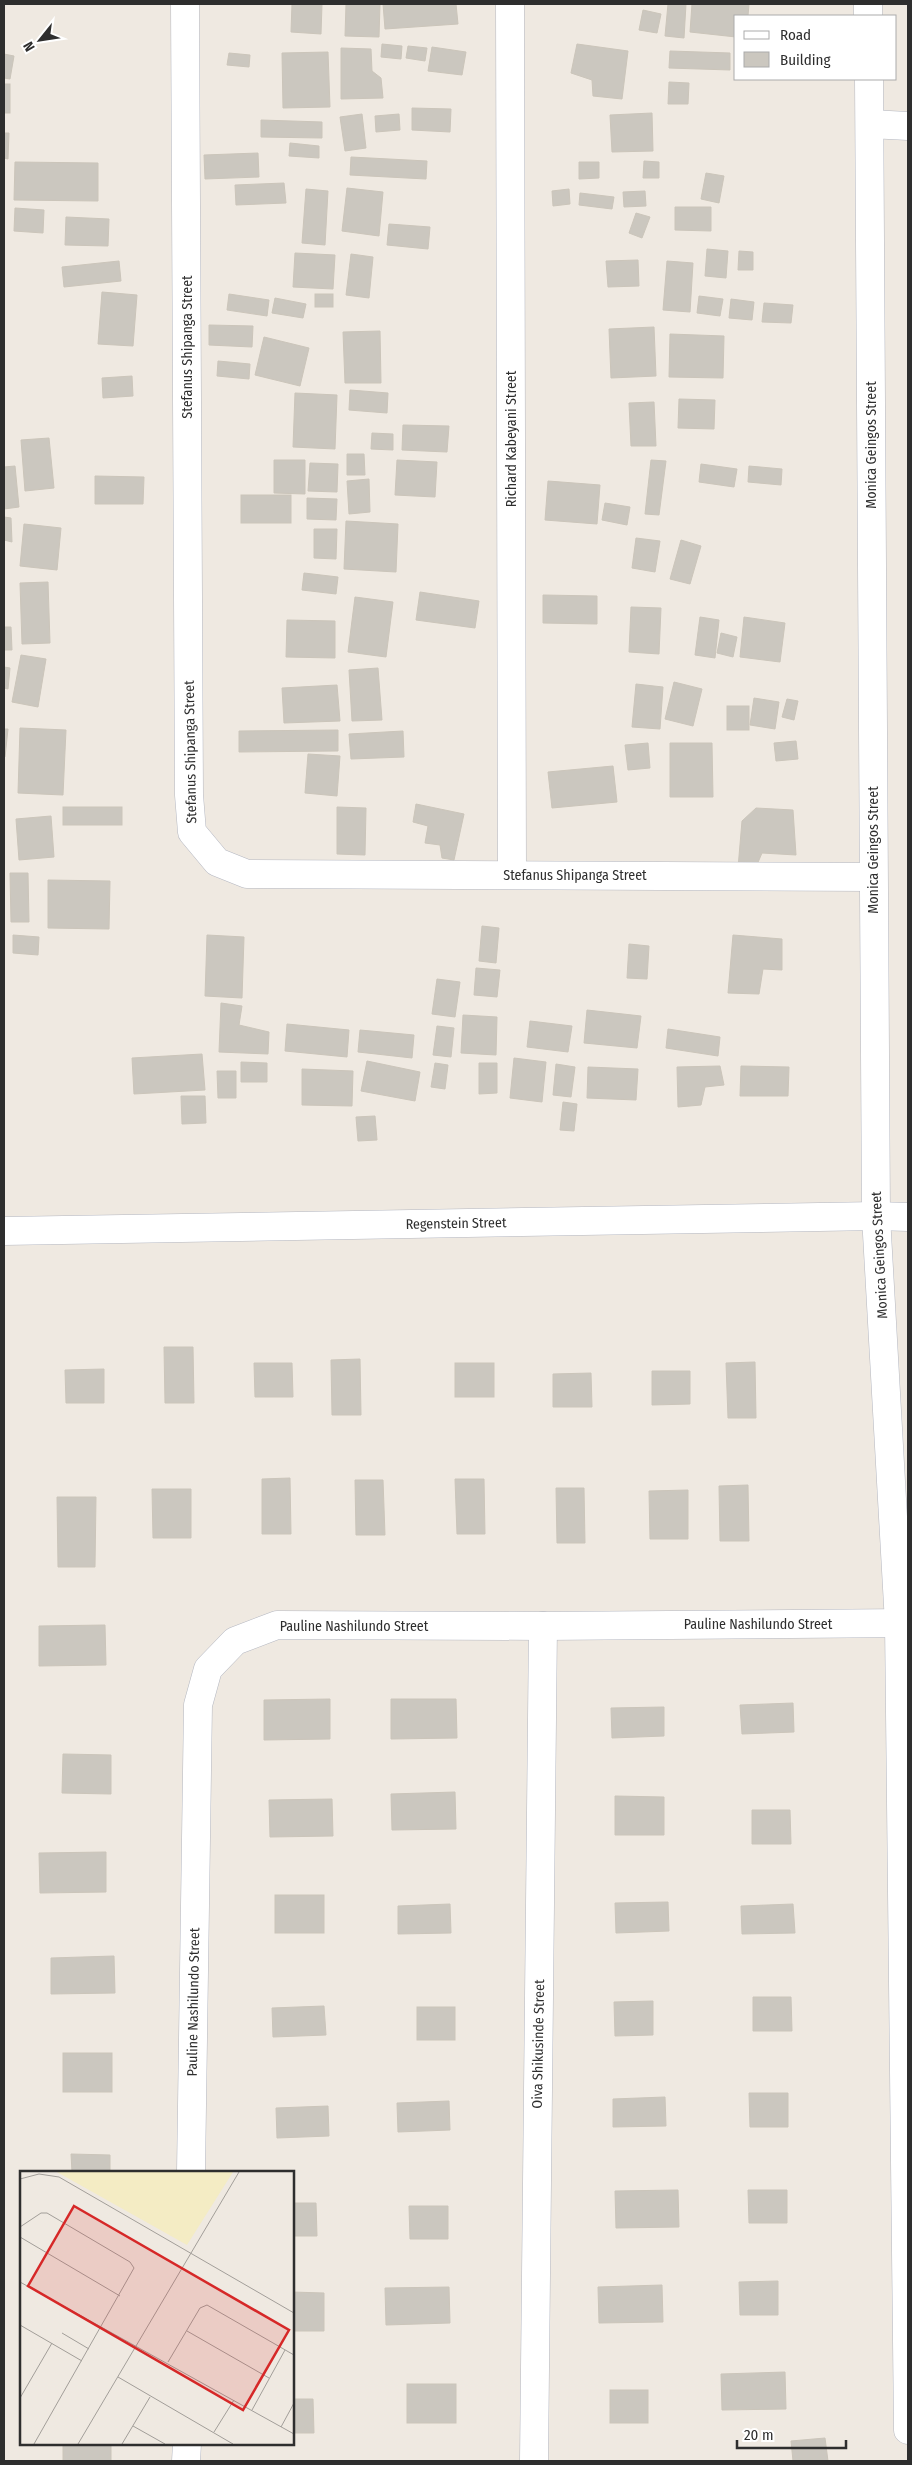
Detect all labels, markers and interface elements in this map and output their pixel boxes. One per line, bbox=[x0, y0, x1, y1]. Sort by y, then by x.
north arrow bbox=[15, 15, 65, 65]
legend bbox=[734, 15, 897, 80]
text: Road bbox=[780, 26, 811, 44]
text: N bbox=[20, 38, 39, 54]
text: Building bbox=[780, 51, 831, 69]
street label: Stefanus Shipanga Street bbox=[179, 275, 196, 419]
street label: Richard Kabeyani Street bbox=[503, 370, 520, 507]
street label: Monica Geingos Street bbox=[863, 381, 880, 509]
street label: Stefanus Shipanga Street bbox=[181, 680, 200, 824]
street label: Monica Geingos Street bbox=[865, 786, 882, 914]
street label: Stefanus Shipanga Street bbox=[503, 867, 647, 884]
street label: Monica Geingos Street bbox=[868, 1190, 891, 1319]
street label: Regenstein Street bbox=[405, 1214, 507, 1233]
street label: Pauline Nashilundo Street bbox=[684, 1616, 833, 1633]
street label: Pauline Nashilundo Street bbox=[280, 1618, 429, 1635]
street label: Pauline Nashilundo Street bbox=[184, 1927, 203, 2077]
street label: Oiva Shikusinde Street bbox=[529, 1979, 548, 2109]
inset map bbox=[20, 2171, 294, 2445]
scale bar bbox=[737, 2418, 846, 2450]
text: 20 m bbox=[744, 2426, 774, 2444]

